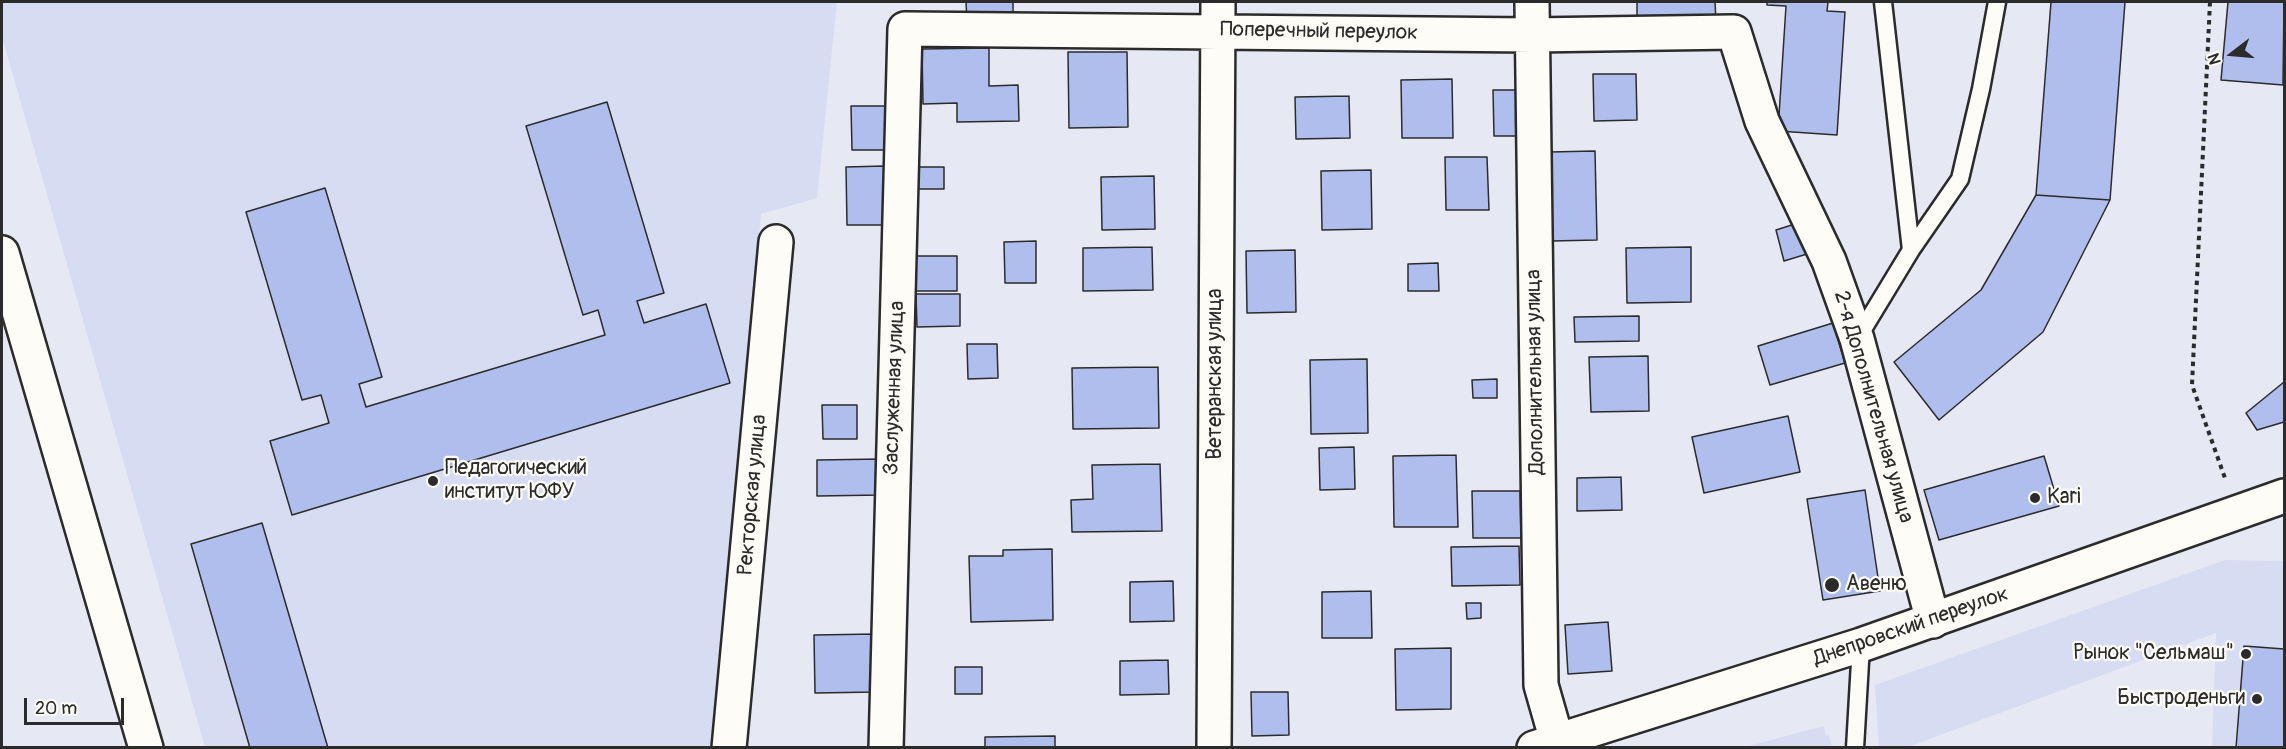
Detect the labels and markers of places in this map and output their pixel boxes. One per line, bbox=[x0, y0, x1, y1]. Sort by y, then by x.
place label: Педагогический институт ЮФУ bbox=[445, 456, 587, 506]
marker: Педагогический институт ЮФУ bbox=[426, 474, 440, 488]
place label: Kari bbox=[2047, 485, 2081, 511]
marker: Kari bbox=[2028, 491, 2042, 505]
place label: Авеню bbox=[1846, 572, 1907, 598]
marker: Авеню bbox=[1823, 576, 1841, 594]
place label: Рынок "Сельмаш" bbox=[2073, 641, 2234, 667]
marker: Рынок "Сельмаш" bbox=[2239, 647, 2253, 661]
place label: Быстроденьги bbox=[2117, 686, 2245, 712]
marker: Быстроденьги bbox=[2250, 692, 2264, 706]

